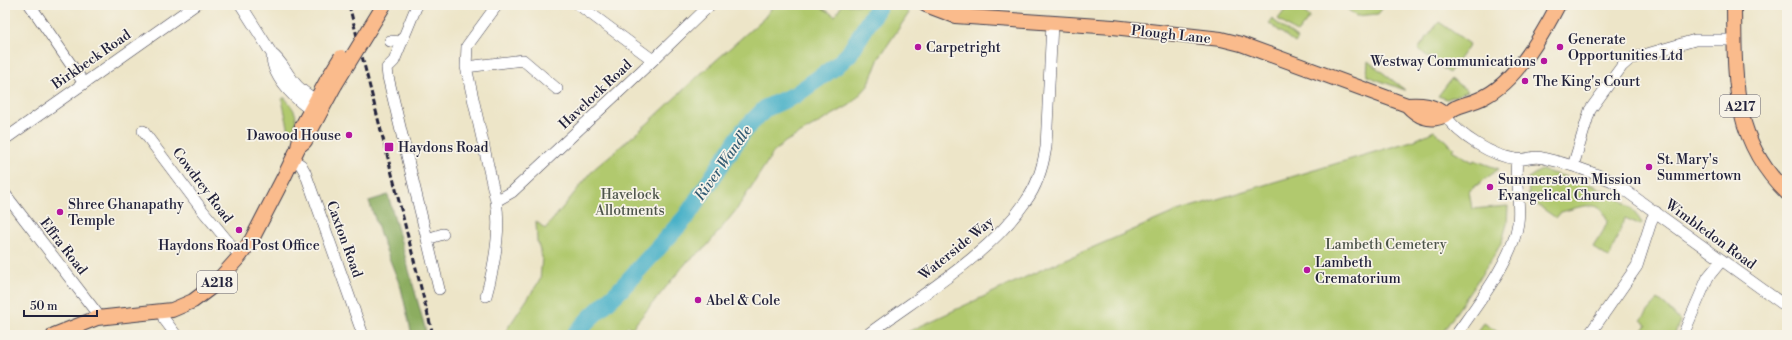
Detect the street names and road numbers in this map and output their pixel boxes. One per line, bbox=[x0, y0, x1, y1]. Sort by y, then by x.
street label: Plough Lane bbox=[1130, 22, 1212, 48]
street label: Birkbeck Road bbox=[48, 26, 135, 94]
street label: Havelock Road bbox=[555, 56, 636, 133]
road number: A217 bbox=[1720, 95, 1760, 117]
street label: Cowdrey Road bbox=[168, 144, 236, 227]
street label: Wimbledon Road bbox=[1661, 195, 1759, 274]
street label: Caxton Road bbox=[322, 199, 366, 280]
street label: Waterside Way bbox=[915, 213, 998, 285]
street label: Effra Road bbox=[35, 215, 91, 279]
road number: A218 bbox=[197, 271, 237, 293]

